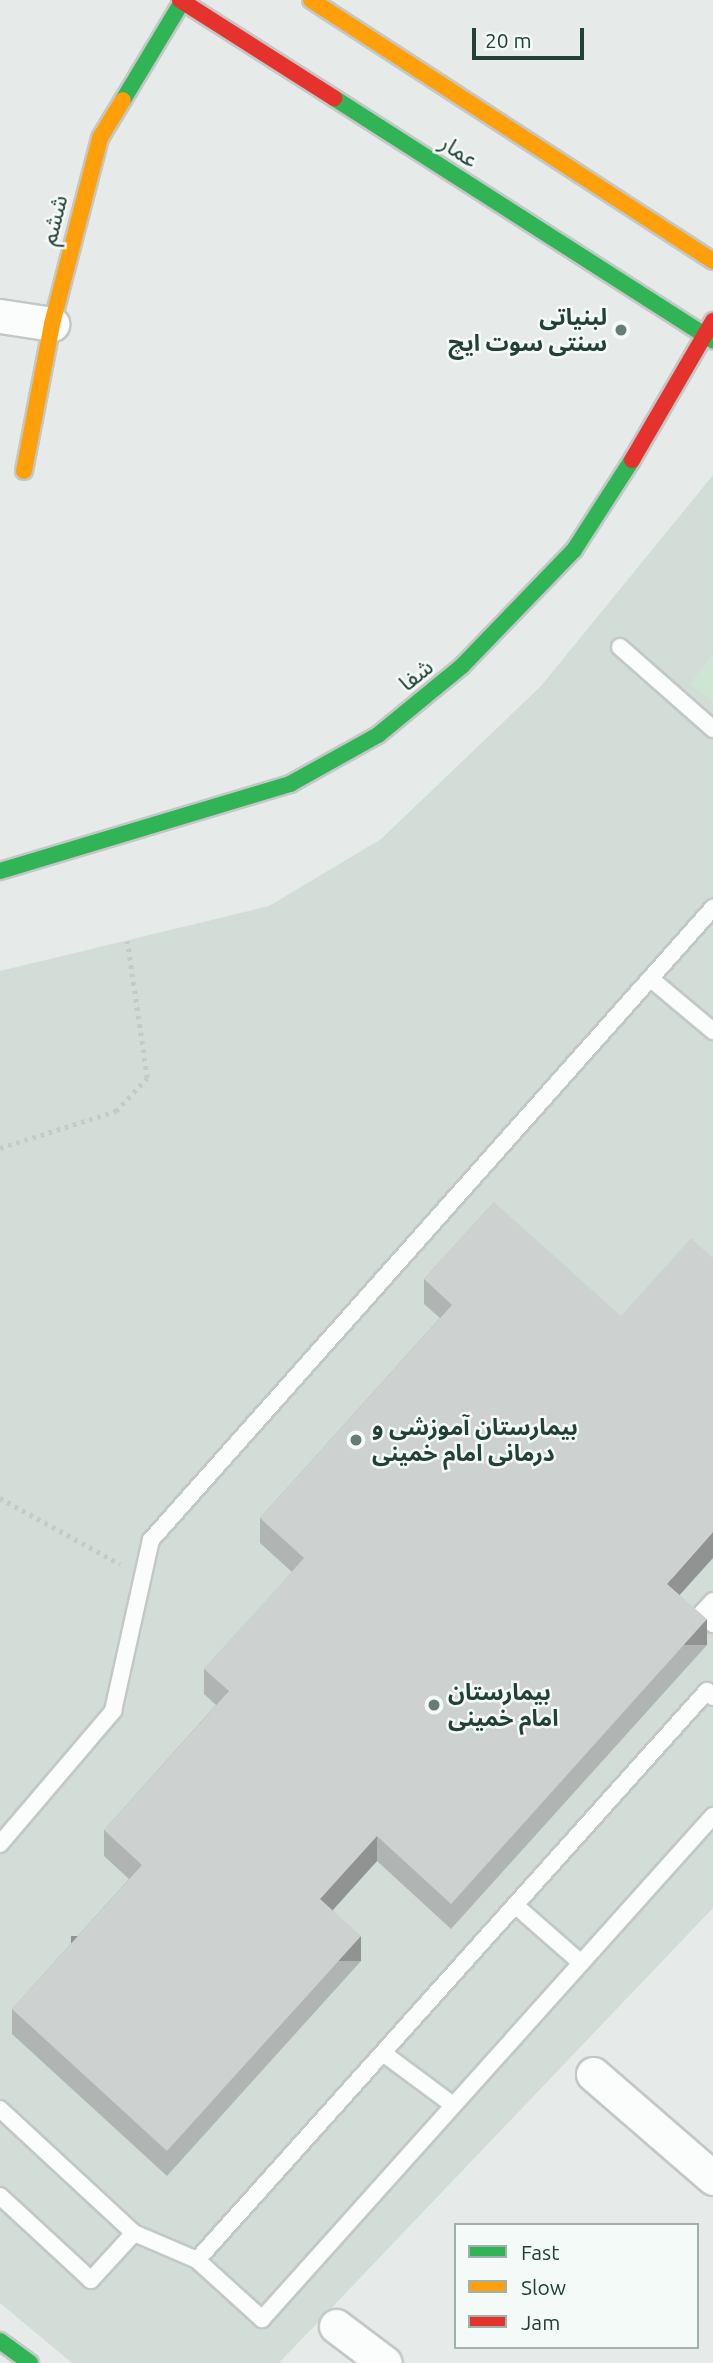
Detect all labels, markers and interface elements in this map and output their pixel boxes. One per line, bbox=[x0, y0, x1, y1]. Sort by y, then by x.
scale bar bbox=[475, 14, 587, 58]
text: 20 m bbox=[485, 28, 532, 52]
street label: عمار bbox=[435, 129, 483, 173]
street label: ششم bbox=[35, 192, 73, 248]
place label: لبنیاتی سنتی سوت ایچ bbox=[448, 303, 607, 357]
marker: لبنیاتی سنتی سوت ایچ bbox=[613, 322, 629, 338]
street label: شفا bbox=[393, 653, 439, 697]
place label: بیمارستان آموزشی و درمانی امام خمینی bbox=[372, 1413, 578, 1467]
marker: بیمارستان آموزشی و درمانی امام خمینی bbox=[346, 1430, 366, 1450]
place label: بیمارستان امام خمینی bbox=[448, 1678, 558, 1732]
marker: بیمارستان امام خمینی bbox=[426, 1697, 442, 1713]
legend bbox=[454, 2223, 699, 2349]
text: Fast bbox=[521, 2240, 559, 2264]
text: Slow bbox=[521, 2275, 566, 2299]
text: Jam bbox=[521, 2310, 560, 2334]

